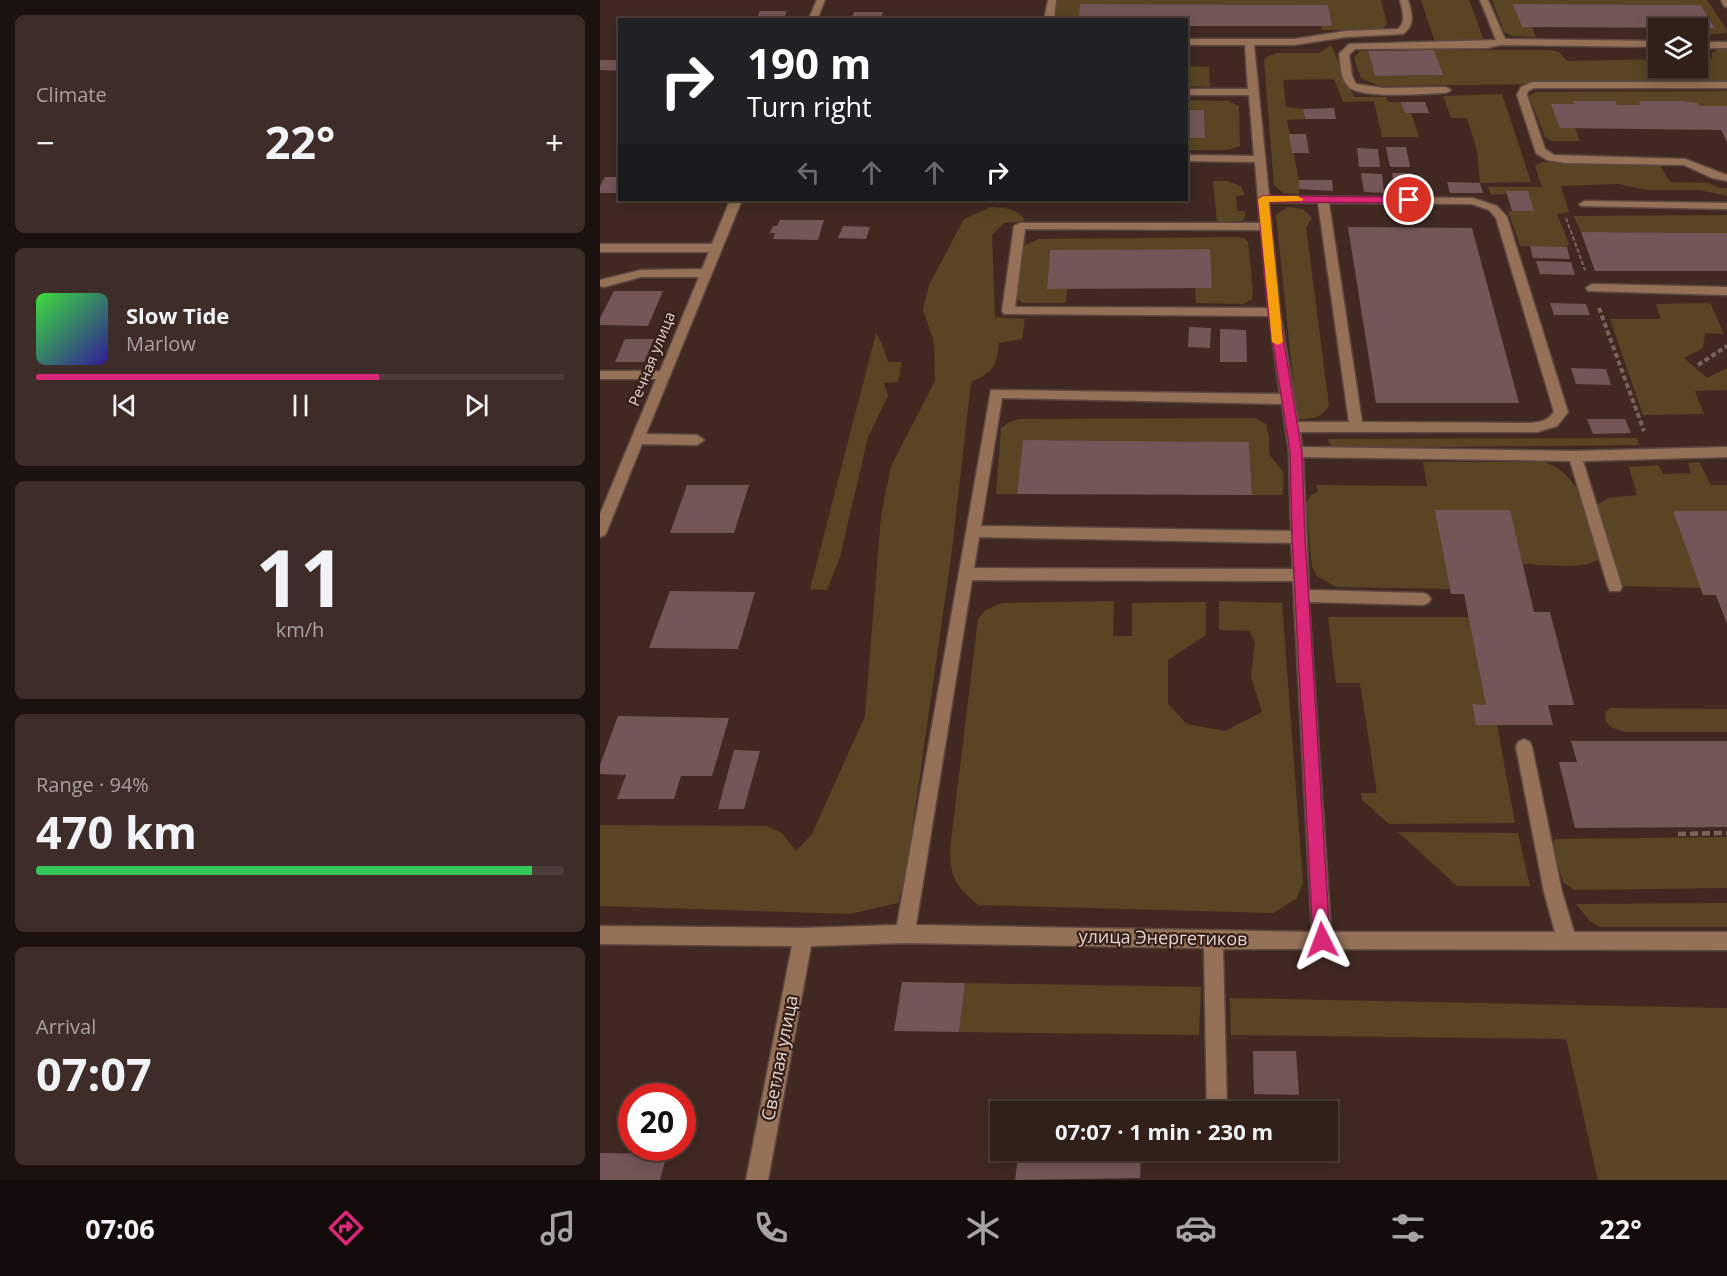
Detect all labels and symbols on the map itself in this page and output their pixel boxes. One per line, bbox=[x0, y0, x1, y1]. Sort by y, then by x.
pin bbox=[1383, 174, 1434, 225]
street label: Речная улица bbox=[623, 309, 679, 409]
position arrow bbox=[1290, 908, 1354, 972]
street label: улица Энергетиков bbox=[1078, 924, 1248, 950]
street label: Светлая улица bbox=[755, 993, 803, 1123]
speed limit sign: 20 bbox=[618, 1083, 696, 1161]

